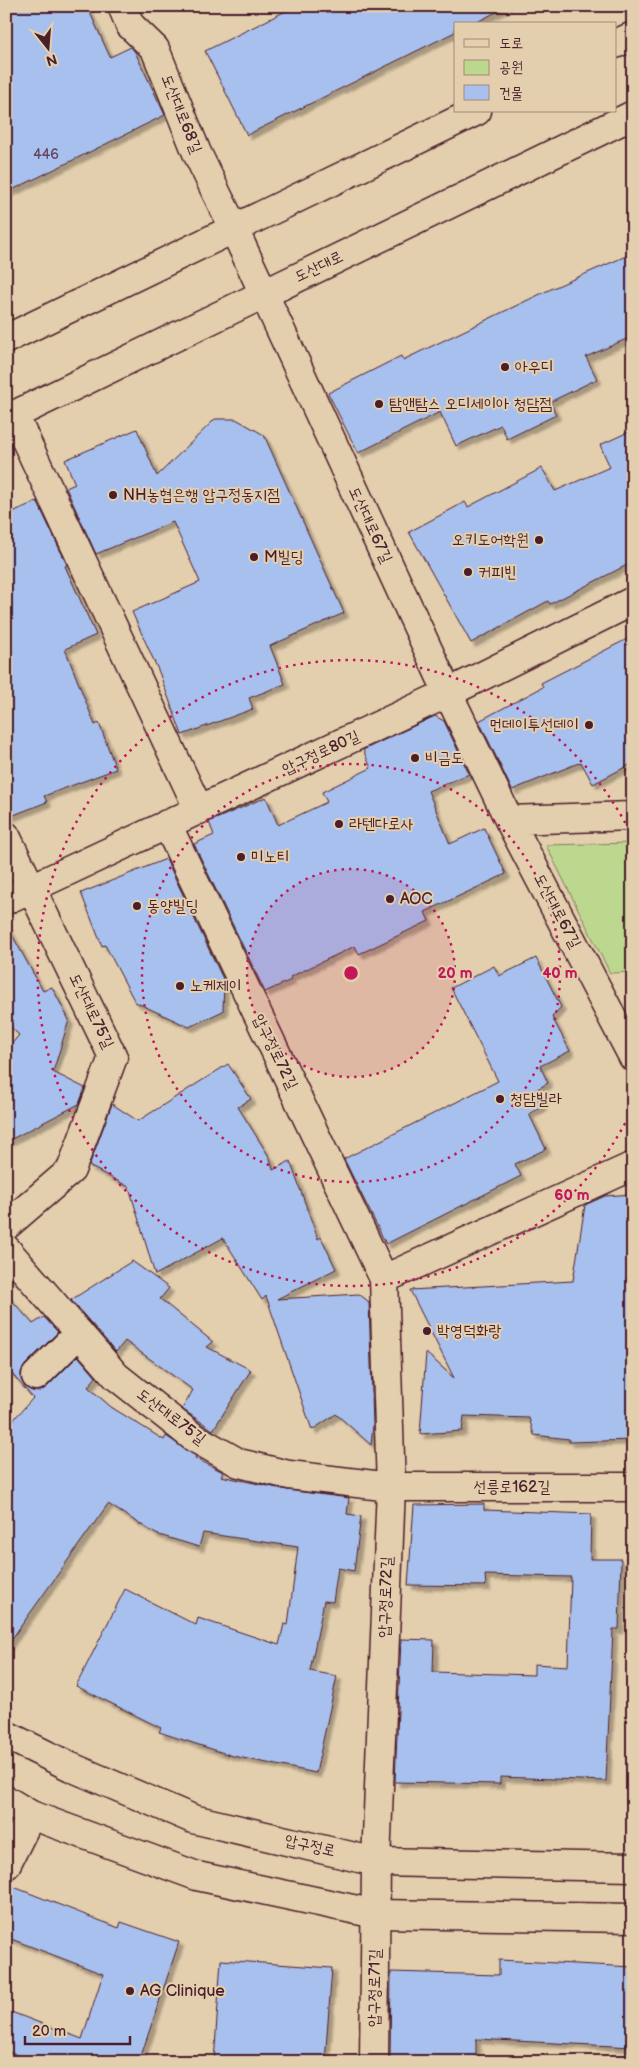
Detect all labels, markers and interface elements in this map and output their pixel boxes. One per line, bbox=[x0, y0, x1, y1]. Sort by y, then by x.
north arrow bbox=[22, 22, 72, 72]
legend bbox=[454, 22, 616, 112]
text: 도로 bbox=[499, 34, 523, 53]
text: N bbox=[44, 50, 59, 70]
text: 공원 bbox=[499, 58, 523, 77]
street label: 도산대로68길 bbox=[157, 72, 205, 156]
text: 건물 bbox=[499, 84, 523, 103]
house number: 446 bbox=[33, 146, 59, 163]
street label: 도산대로 bbox=[292, 247, 346, 287]
place label: 아우디 bbox=[515, 358, 554, 377]
marker: 아우디 bbox=[499, 361, 511, 373]
place label: 탐앤탐스 오디세이아 청담점 bbox=[389, 395, 552, 414]
marker: 탐앤탐스 오디세이아 청담점 bbox=[373, 398, 385, 410]
street label: 도산대로67길 bbox=[344, 484, 396, 566]
place label: NH농협은행 압구정동지점 bbox=[123, 486, 280, 505]
marker: NH농협은행 압구정동지점 bbox=[107, 489, 119, 501]
place label: 오키도어학원 bbox=[452, 531, 529, 550]
marker: 오키도어학원 bbox=[533, 534, 545, 546]
place label: M빌딩 bbox=[264, 548, 304, 567]
marker: M빌딩 bbox=[248, 551, 260, 563]
place label: 커피빈 bbox=[478, 563, 517, 582]
marker: 커피빈 bbox=[462, 566, 474, 578]
place label: 먼데이투선데이 bbox=[489, 716, 579, 735]
marker: 먼데이투선데이 bbox=[583, 719, 595, 731]
street label: 압구정로80길 bbox=[279, 727, 363, 779]
place label: 비금도 bbox=[425, 749, 464, 768]
marker: 비금도 bbox=[409, 752, 421, 764]
place label: 라텐다로사 bbox=[349, 815, 414, 834]
marker: 라텐다로사 bbox=[333, 818, 345, 830]
place label: 미노티 bbox=[251, 848, 290, 867]
marker: 미노티 bbox=[235, 851, 247, 863]
street label: 도산대로67길 bbox=[529, 870, 585, 952]
place label: AOC bbox=[400, 890, 433, 909]
marker: AOC bbox=[384, 893, 396, 905]
place label: 동양빌딩 bbox=[147, 897, 199, 916]
marker: 동양빌딩 bbox=[131, 900, 143, 912]
centre of rings bbox=[342, 964, 360, 982]
text: 20 m bbox=[438, 964, 473, 983]
text: 40 m bbox=[542, 964, 578, 983]
street label: 도산대로75길 bbox=[65, 970, 117, 1052]
place label: 노케제이 bbox=[190, 977, 242, 996]
marker: 노케제이 bbox=[174, 980, 186, 992]
street label: 압구정로72길 bbox=[249, 1011, 301, 1093]
place label: 청담빌라 bbox=[510, 1090, 562, 1109]
marker: 청담빌라 bbox=[494, 1093, 506, 1105]
text: 60 m bbox=[554, 1186, 590, 1205]
place label: 박영덕화랑 bbox=[437, 1322, 502, 1341]
marker: 박영덕화랑 bbox=[421, 1325, 433, 1337]
street label: 도산대로75길 bbox=[133, 1385, 209, 1449]
street label: 선릉로162길 bbox=[474, 1478, 551, 1497]
street label: 압구정로72길 bbox=[375, 1556, 397, 1638]
street label: 압구정로 bbox=[283, 1831, 337, 1861]
street label: 압구정로71길 bbox=[365, 1949, 385, 2027]
place label: AG Clinique bbox=[140, 1982, 225, 2001]
marker: AG Clinique bbox=[124, 1985, 136, 1997]
scale bar bbox=[25, 2013, 130, 2045]
text: 20 m bbox=[32, 2022, 66, 2041]

